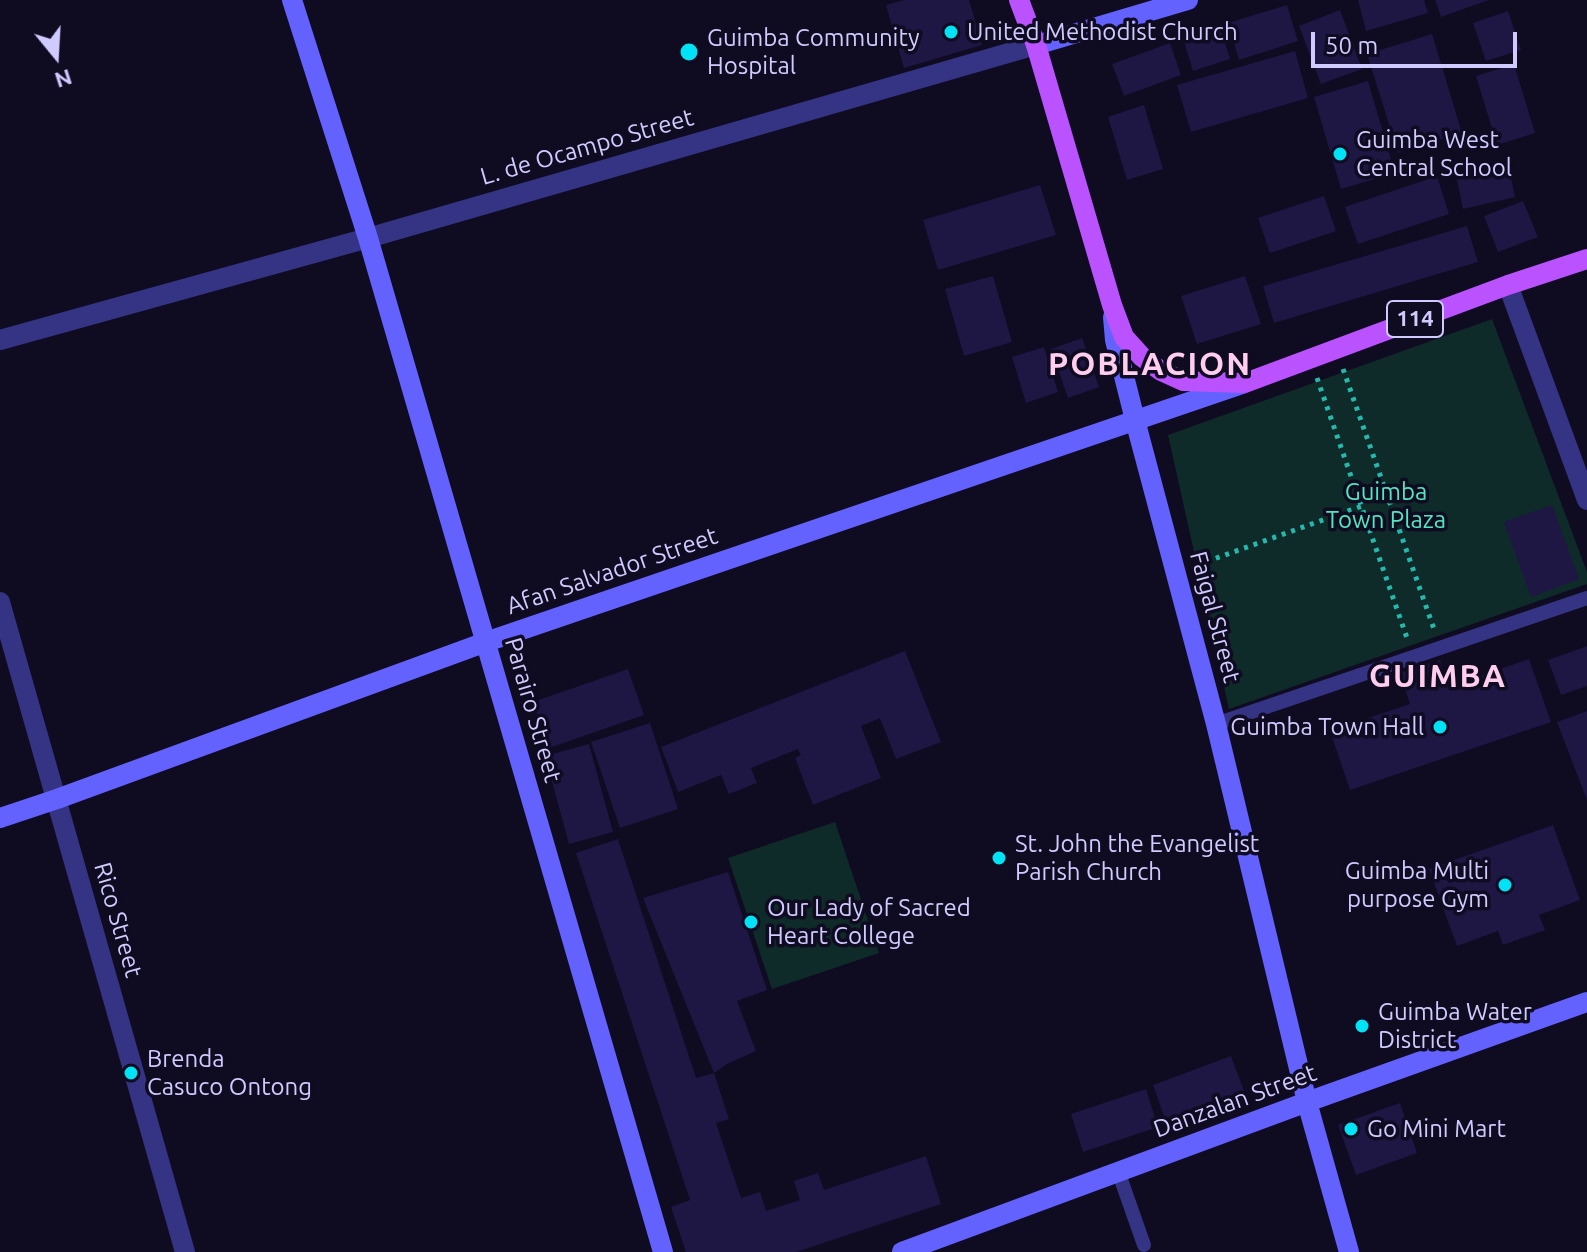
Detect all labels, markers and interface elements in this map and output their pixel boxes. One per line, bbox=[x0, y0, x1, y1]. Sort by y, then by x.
north arrow bbox=[16, 16, 96, 96]
scale bar bbox=[1315, 16, 1521, 66]
place label: United Methodist Church bbox=[967, 18, 1238, 46]
marker: United Methodist Church bbox=[942, 23, 960, 41]
place label: Guimba Community Hospital bbox=[707, 24, 919, 80]
text: 50 m bbox=[1325, 32, 1378, 59]
marker: Guimba Community Hospital bbox=[678, 41, 700, 63]
text: N bbox=[52, 65, 75, 94]
street label: L. de Ocampo Street bbox=[477, 103, 697, 191]
place label: Guimba West Central School bbox=[1356, 126, 1512, 182]
marker: Guimba West Central School bbox=[1331, 145, 1349, 163]
road number: 114 bbox=[1387, 301, 1443, 337]
district label: POBLACION bbox=[1048, 345, 1252, 383]
park label: Guimba Town Plaza bbox=[1326, 478, 1446, 534]
street label: Afan Salvador Street bbox=[503, 521, 721, 621]
street label: Faigal Street bbox=[1184, 548, 1246, 686]
street label: Parairo Street bbox=[499, 634, 567, 786]
district label: GUIMBA bbox=[1369, 657, 1507, 695]
place label: Guimba Town Hall bbox=[1230, 713, 1424, 741]
marker: Guimba Town Hall bbox=[1431, 718, 1449, 736]
place label: St. John the Evangelist Parish Church bbox=[1015, 830, 1259, 886]
marker: St. John the Evangelist Parish Church bbox=[990, 849, 1008, 867]
place label: Guimba Multi purpose Gym bbox=[1345, 857, 1489, 913]
street label: Rico Street bbox=[88, 859, 148, 981]
marker: Guimba Multi purpose Gym bbox=[1496, 876, 1514, 894]
place label: Our Lady of Sacred Heart College bbox=[767, 894, 971, 950]
marker: Our Lady of Sacred Heart College bbox=[742, 913, 760, 931]
place label: Guimba Water District bbox=[1378, 998, 1532, 1054]
marker: Guimba Water District bbox=[1353, 1017, 1371, 1035]
place label: Brenda Casuco Ontong bbox=[147, 1045, 312, 1101]
street label: Danzalan Street bbox=[1150, 1058, 1320, 1144]
marker: Brenda Casuco Ontong bbox=[122, 1064, 140, 1082]
place label: Go Mini Mart bbox=[1367, 1115, 1506, 1143]
marker: Go Mini Mart bbox=[1342, 1120, 1360, 1138]

